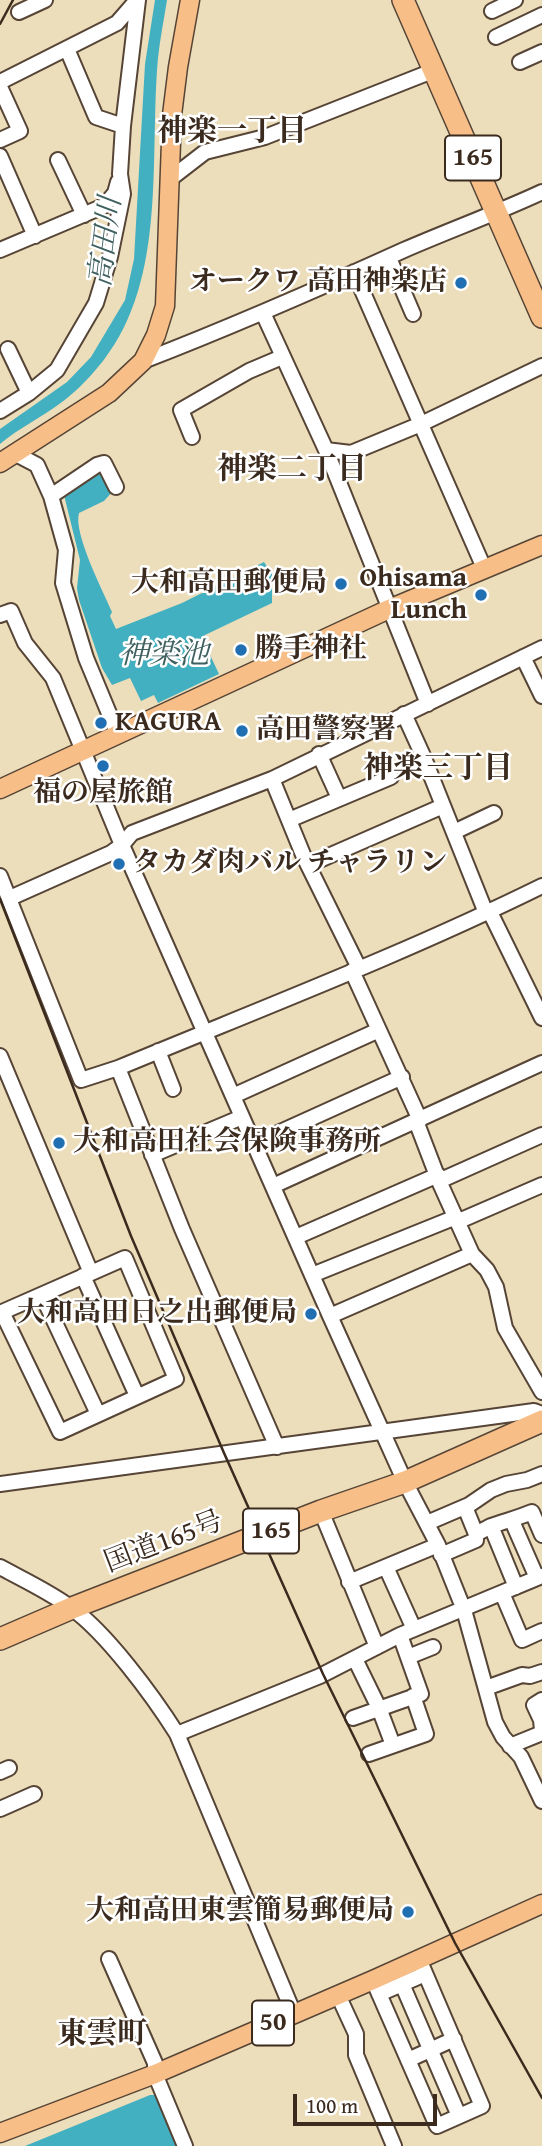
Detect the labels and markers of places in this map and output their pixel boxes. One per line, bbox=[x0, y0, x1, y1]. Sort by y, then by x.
place label: オークワ 高田神楽店 bbox=[189, 266, 447, 300]
marker: オークワ 高田神楽店 bbox=[453, 275, 469, 291]
place label: Ohisama Lunch bbox=[359, 562, 467, 628]
place label: 大和高田郵便局 bbox=[131, 567, 327, 601]
marker: 大和高田郵便局 bbox=[333, 576, 349, 592]
marker: Ohisama Lunch bbox=[473, 587, 489, 603]
place label: 勝手神社 bbox=[255, 633, 367, 667]
marker: 勝手神社 bbox=[233, 642, 249, 658]
place label: KAGURA bbox=[115, 706, 221, 740]
place label: 高田警察署 bbox=[256, 714, 396, 748]
marker: KAGURA bbox=[93, 715, 109, 731]
marker: 高田警察署 bbox=[234, 723, 250, 739]
marker: 福の屋旅館 bbox=[95, 758, 111, 774]
place label: 福の屋旅館 bbox=[33, 777, 173, 811]
place label: タカダ肉バル チャラリン bbox=[133, 847, 447, 881]
marker: タカダ肉バル チャラリン bbox=[111, 856, 127, 872]
place label: 大和高田社会保険事務所 bbox=[73, 1126, 381, 1160]
marker: 大和高田社会保険事務所 bbox=[51, 1135, 67, 1151]
place label: 大和高田日之出郵便局 bbox=[17, 1297, 297, 1331]
marker: 大和高田日之出郵便局 bbox=[303, 1306, 319, 1322]
place label: 大和高田東雲簡易郵便局 bbox=[86, 1895, 394, 1929]
marker: 大和高田東雲簡易郵便局 bbox=[400, 1904, 416, 1920]

